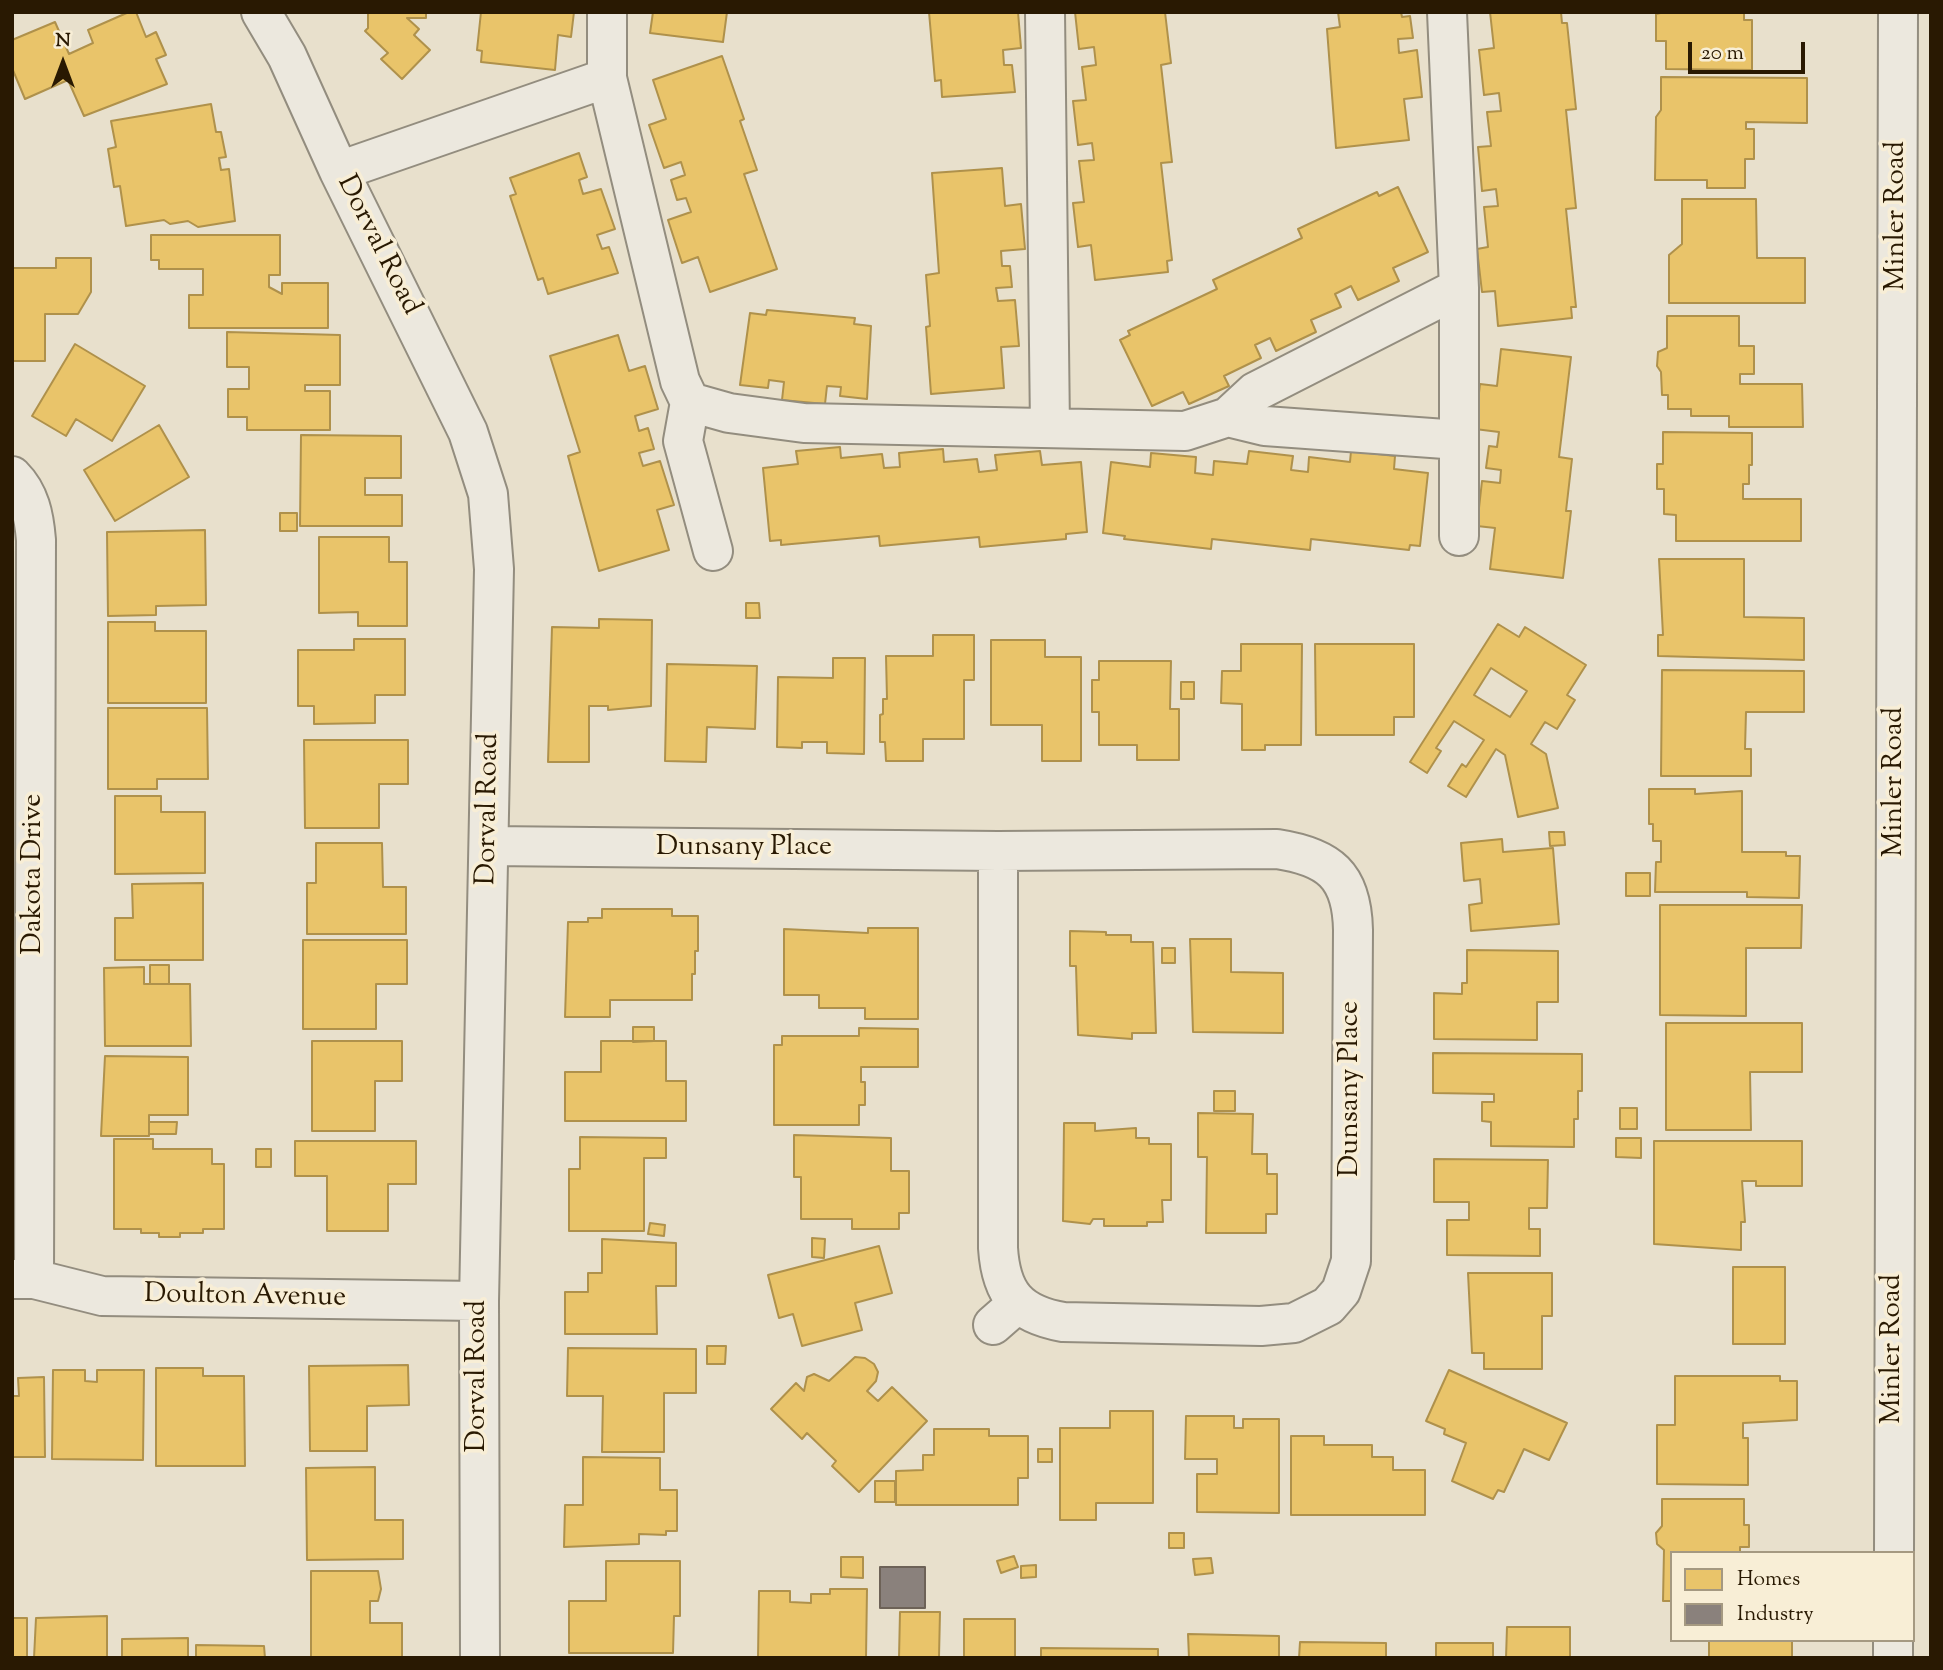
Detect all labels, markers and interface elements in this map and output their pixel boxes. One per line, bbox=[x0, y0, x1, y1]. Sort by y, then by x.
north arrow bbox=[28, 28, 98, 98]
text: N bbox=[55, 28, 71, 55]
scale bar bbox=[1691, 28, 1808, 72]
text: 20 m bbox=[1701, 39, 1744, 69]
street label: Minler Road bbox=[1881, 141, 1915, 291]
street label: Dorval Road bbox=[327, 171, 427, 321]
street label: Minler Road bbox=[1879, 707, 1913, 857]
street label: Dorval Road bbox=[472, 733, 508, 885]
street label: Dakota Drive bbox=[18, 794, 52, 954]
street label: Dunsany Place bbox=[656, 832, 832, 866]
street label: Dunsany Place bbox=[1335, 1001, 1369, 1177]
street label: Minler Road bbox=[1877, 1274, 1911, 1424]
street label: Doulton Avenue bbox=[144, 1279, 346, 1317]
street label: Dorval Road bbox=[462, 1300, 496, 1452]
legend bbox=[1670, 1551, 1915, 1642]
text: Homes bbox=[1737, 1565, 1800, 1595]
text: Industry bbox=[1737, 1600, 1814, 1630]

